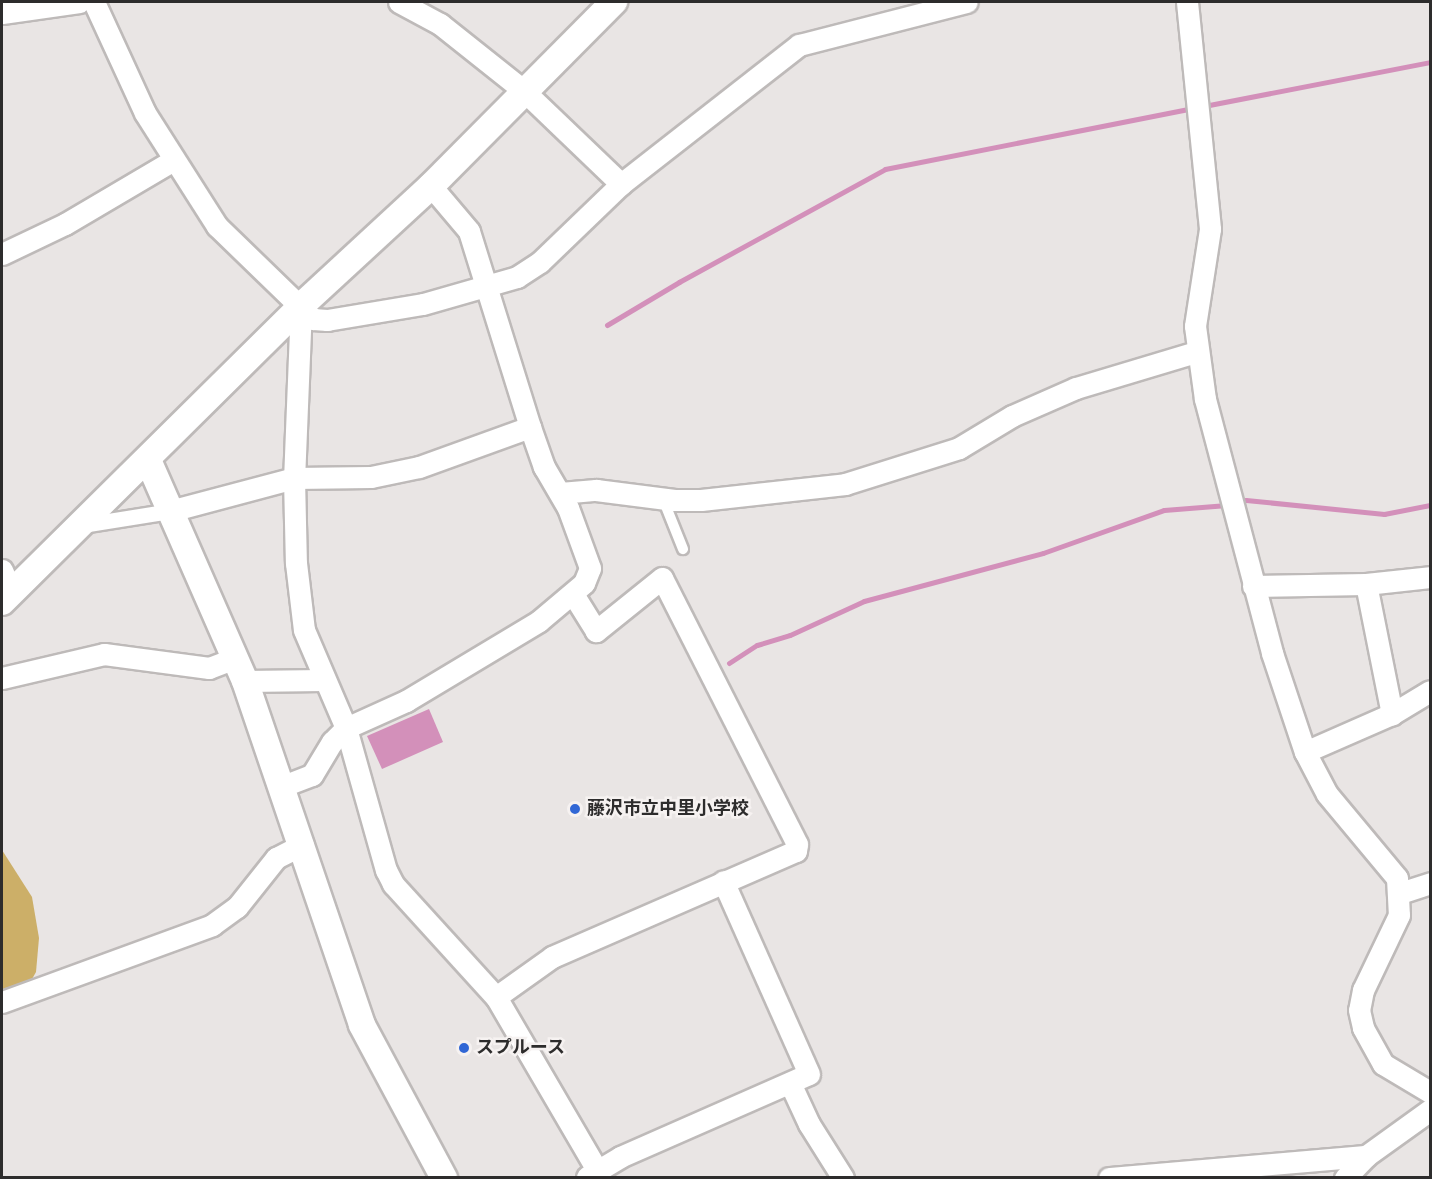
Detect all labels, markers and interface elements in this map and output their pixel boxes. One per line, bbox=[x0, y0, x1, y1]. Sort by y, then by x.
place label: 藤沢市立中里小学校 bbox=[587, 798, 749, 820]
marker: 藤沢市立中里小学校 bbox=[568, 802, 582, 816]
place label: スプルース bbox=[476, 1037, 566, 1059]
marker: スプルース bbox=[457, 1041, 471, 1055]

